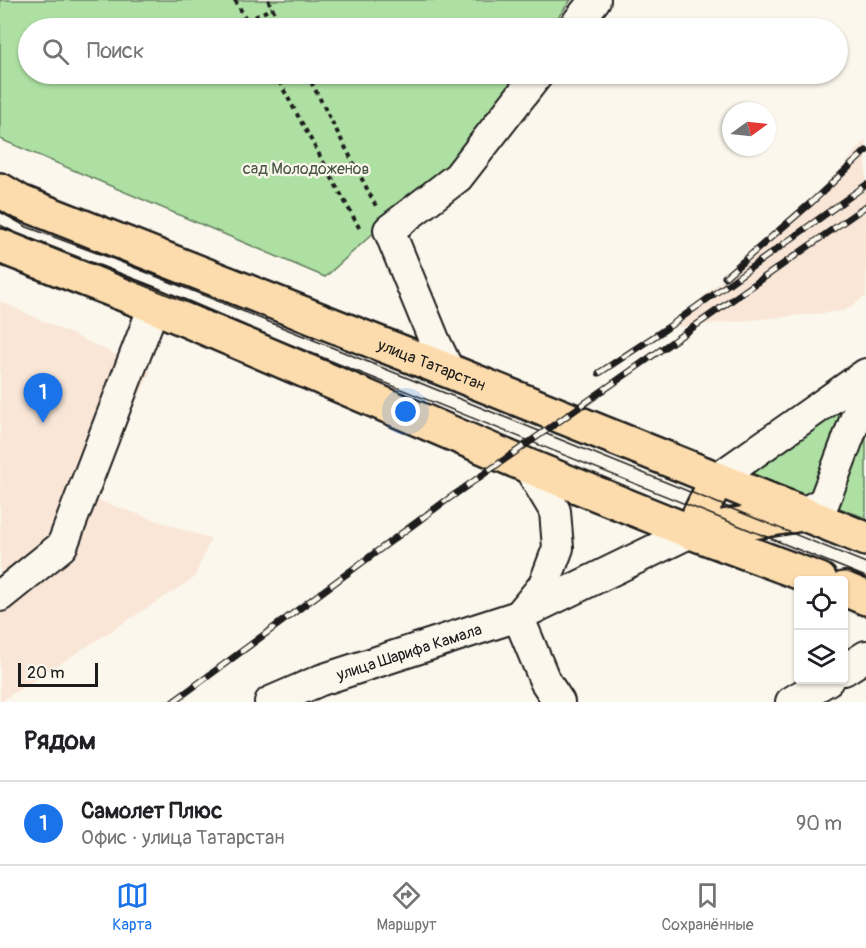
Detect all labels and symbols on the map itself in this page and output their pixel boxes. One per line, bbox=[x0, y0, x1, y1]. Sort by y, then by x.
north arrow bbox=[722, 102, 776, 156]
park label: сад Молодоженов bbox=[243, 159, 369, 179]
street label: улица Татарстан bbox=[374, 335, 488, 396]
pin: 1 bbox=[24, 374, 63, 423]
your location bbox=[391, 397, 420, 426]
street label: улица Шарифа Камала bbox=[333, 619, 484, 686]
scale bar bbox=[18, 660, 98, 688]

